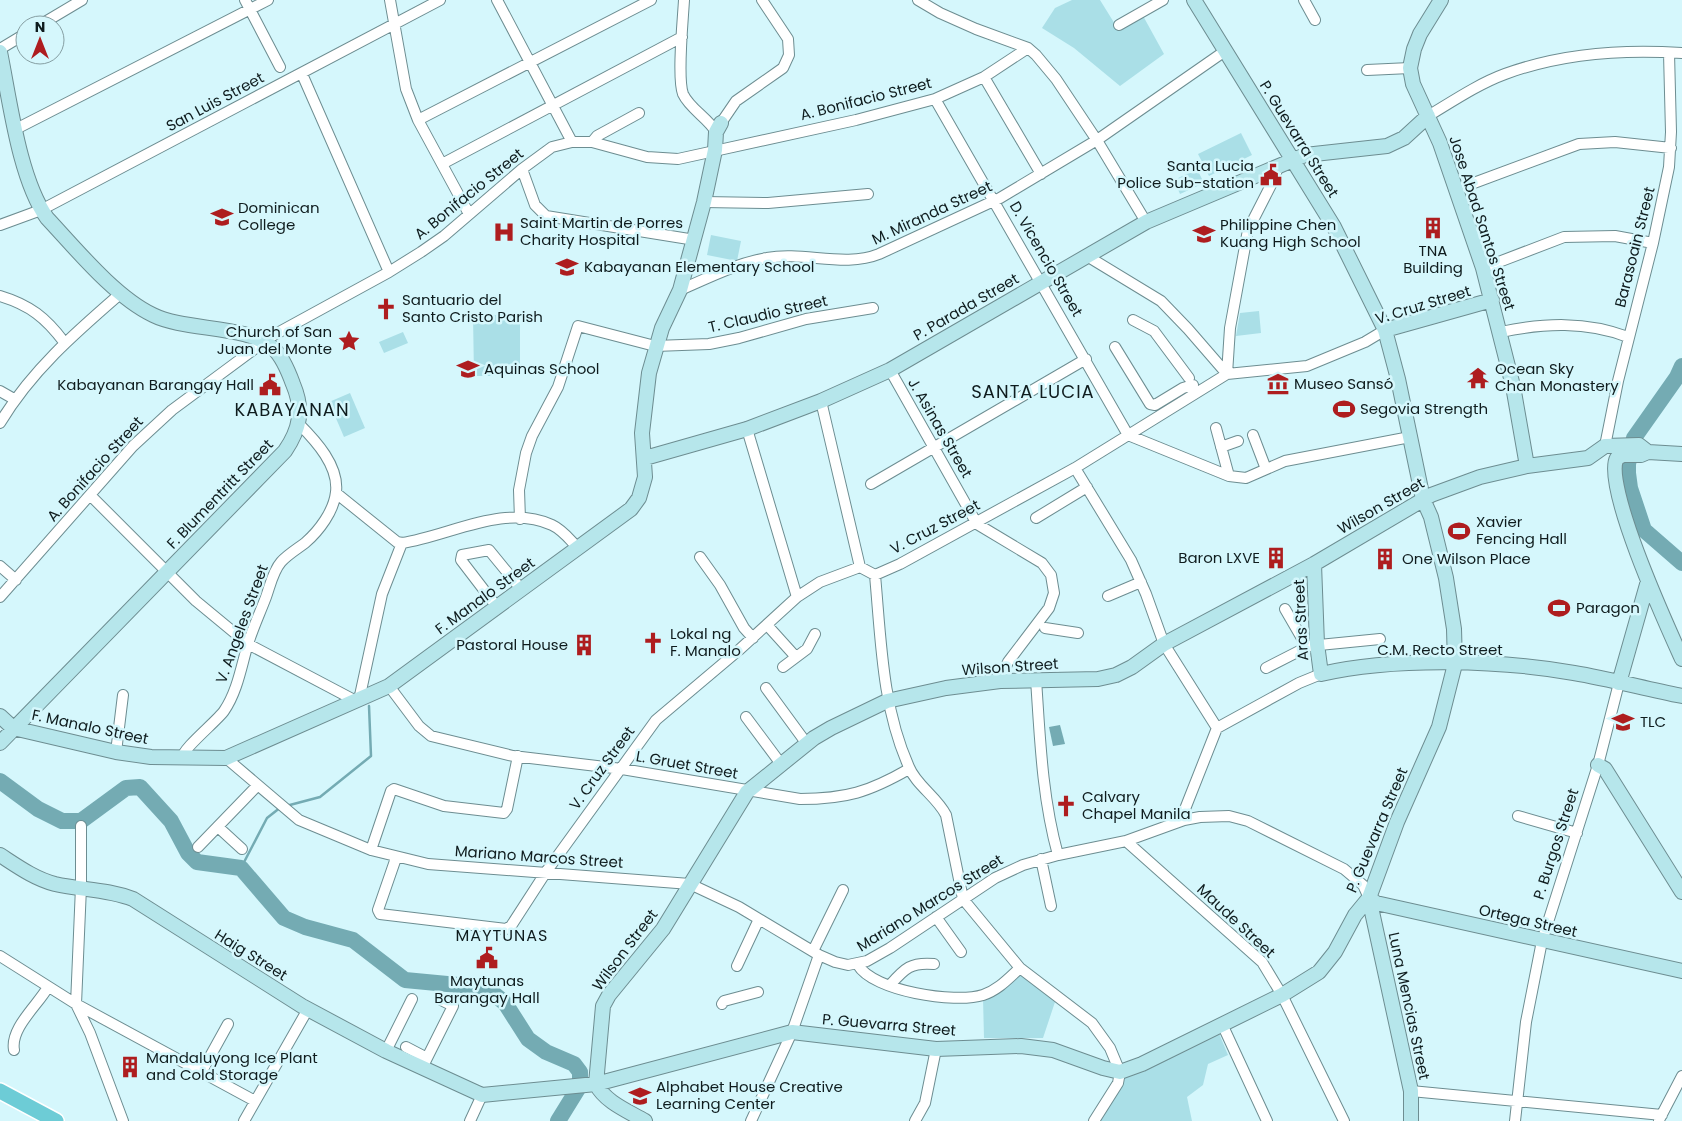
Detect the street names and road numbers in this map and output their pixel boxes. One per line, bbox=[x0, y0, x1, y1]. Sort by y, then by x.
street label: San Luis Street bbox=[162, 67, 267, 136]
street label: A. Bonifacio Street bbox=[798, 72, 934, 125]
street label: P. Guevarra Street bbox=[1255, 76, 1344, 201]
street label: Jose Abad Santos Street bbox=[1444, 133, 1521, 313]
street label: A. Bonifacio Street bbox=[410, 143, 528, 244]
street label: M. Miranda Street bbox=[868, 176, 995, 250]
street label: Barasoain Street bbox=[1609, 184, 1660, 310]
street label: D. Vicencio Street bbox=[1005, 197, 1088, 320]
street label: P. Parada Street bbox=[909, 268, 1022, 345]
street label: V. Cruz Street bbox=[1373, 280, 1473, 329]
street label: T. Claudio Street bbox=[706, 290, 830, 337]
street label: J. Asinas Street bbox=[903, 374, 978, 482]
street label: A. Bonifacio Street bbox=[42, 412, 148, 526]
street label: F. Blumentritt Street bbox=[162, 434, 278, 553]
street label: Wilson Street bbox=[1334, 472, 1428, 539]
street label: V. Cruz Street bbox=[886, 494, 983, 559]
street label: F. Manalo Street bbox=[431, 552, 539, 639]
street label: V. Angeles Street bbox=[210, 561, 273, 686]
street label: Aras Street bbox=[1288, 579, 1313, 661]
street label: C.M. Recto Street bbox=[1377, 639, 1503, 660]
street label: Wilson Street bbox=[961, 653, 1059, 680]
street label: F. Manalo Street bbox=[30, 704, 150, 749]
street label: V. Cruz Street bbox=[564, 722, 639, 814]
street label: L. Gruet Street bbox=[634, 745, 740, 784]
street label: P. Guevarra Street bbox=[1341, 764, 1412, 896]
street label: P. Burgos Street bbox=[1528, 786, 1583, 902]
street label: Mariano Marcos Street bbox=[454, 840, 624, 873]
street label: Mariano Marcos Street bbox=[853, 849, 1007, 956]
street label: Maude Street bbox=[1193, 879, 1280, 962]
street label: Ortega Street bbox=[1477, 899, 1579, 942]
street label: Wilson Street bbox=[587, 905, 662, 995]
street label: Haig Street bbox=[211, 924, 292, 985]
street label: Luna Mencias Street bbox=[1384, 930, 1435, 1082]
street label: P. Guevarra Street bbox=[821, 1008, 957, 1041]

